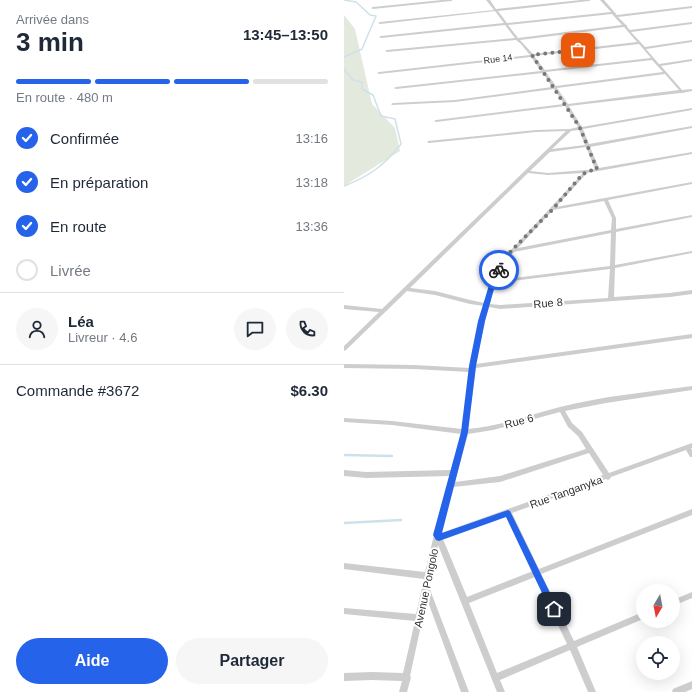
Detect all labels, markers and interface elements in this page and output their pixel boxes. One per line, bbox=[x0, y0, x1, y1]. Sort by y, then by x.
text: Arrivée dans bbox=[16, 12, 89, 27]
text: 13:45–13:50 bbox=[243, 26, 328, 43]
text: 3 min bbox=[16, 27, 84, 57]
pin bbox=[561, 33, 595, 67]
icon: bag bbox=[567, 39, 589, 61]
street label: Rue 14 bbox=[483, 52, 513, 66]
text: En route · 480 m bbox=[16, 90, 113, 105]
icon: check bbox=[16, 127, 38, 149]
text: Confirmée bbox=[50, 130, 119, 147]
text: 13:16 bbox=[295, 131, 328, 146]
icon: check bbox=[16, 171, 38, 193]
text: En préparation bbox=[50, 174, 148, 191]
text: 13:18 bbox=[295, 175, 328, 190]
icon: check bbox=[16, 215, 38, 237]
text: En route bbox=[50, 218, 107, 235]
text: 13:36 bbox=[295, 219, 328, 234]
courier bbox=[479, 250, 519, 290]
icon: bike bbox=[488, 259, 510, 281]
text: Livrée bbox=[50, 262, 91, 279]
street label: Rue 8 bbox=[533, 296, 563, 310]
button: person bbox=[16, 308, 58, 350]
button: chat bbox=[234, 308, 276, 350]
button: phone bbox=[286, 308, 328, 350]
text: Léa bbox=[68, 313, 94, 330]
text: Livreur · 4.6 bbox=[68, 330, 137, 345]
text: Commande #3672 bbox=[16, 382, 139, 399]
text: $6.30 bbox=[290, 382, 328, 399]
street label: Rue 6 bbox=[503, 411, 535, 431]
street label: Rue Tanganyka bbox=[528, 473, 605, 511]
street label: Avenue Pongolo bbox=[412, 547, 440, 629]
north arrow bbox=[636, 584, 680, 628]
map controls bbox=[636, 584, 680, 680]
pin bbox=[537, 592, 571, 626]
icon: home bbox=[543, 598, 565, 620]
button: locate bbox=[636, 636, 680, 680]
button: Aide bbox=[16, 638, 168, 684]
button: Partager bbox=[176, 638, 328, 684]

